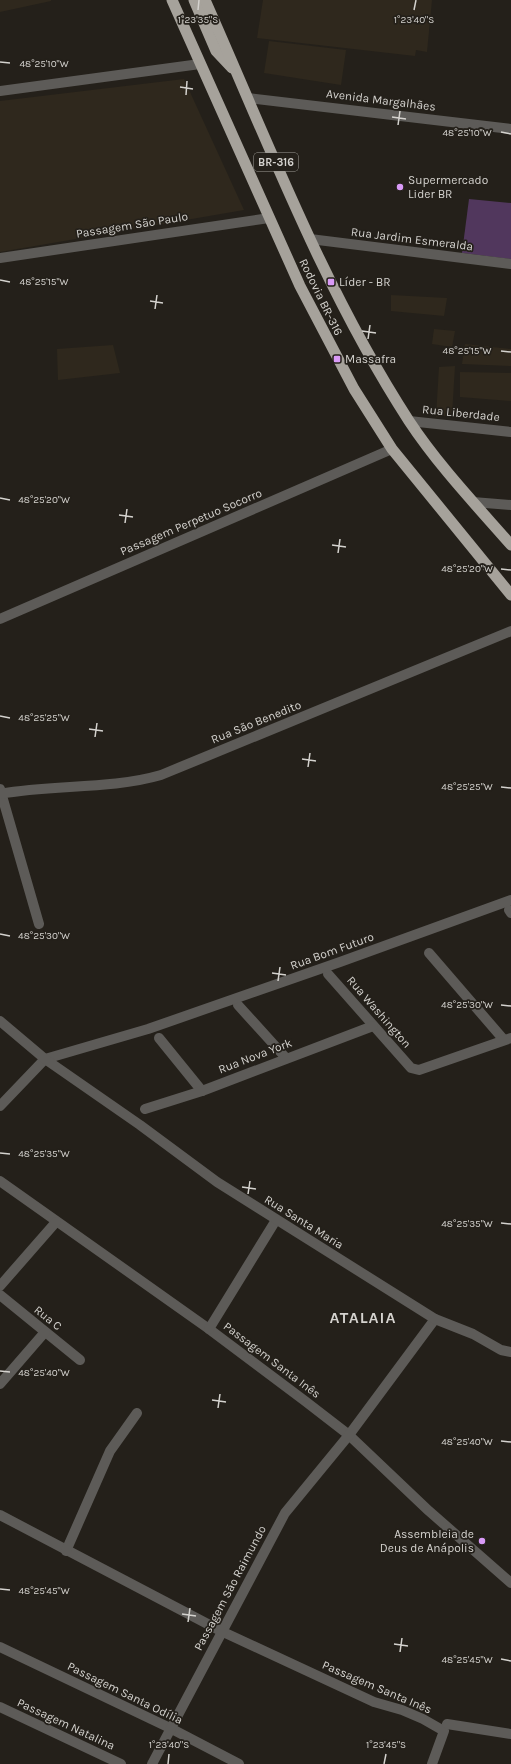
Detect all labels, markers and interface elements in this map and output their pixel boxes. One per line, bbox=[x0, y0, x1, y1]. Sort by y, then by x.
text: 1°23'35"S bbox=[178, 14, 218, 26]
text: 1°23'40"S bbox=[394, 14, 434, 26]
text: 48°25'10"W bbox=[19, 58, 69, 70]
street label: Avenida Margalhães bbox=[325, 86, 437, 114]
text: 48°25'10"W bbox=[442, 127, 492, 139]
road number: BR-316 bbox=[254, 153, 298, 171]
place label: Supermercado Lider BR bbox=[408, 173, 488, 201]
marker: Supermercado Lider BR bbox=[395, 182, 405, 192]
street label: Passagem São Paulo bbox=[75, 209, 189, 241]
street label: Rua Jardim Esmeralda bbox=[350, 225, 474, 253]
street label: Rodovia BR-316 bbox=[296, 256, 346, 338]
place label: Líder - BR bbox=[339, 275, 390, 289]
text: 48°25'15"W bbox=[20, 276, 68, 288]
marker: Líder - BR bbox=[326, 277, 336, 287]
text: 48°25'15"W bbox=[443, 345, 491, 357]
place label: Massafra bbox=[345, 352, 396, 366]
marker: Massafra bbox=[332, 354, 342, 364]
street label: Rua Liberdade bbox=[422, 402, 500, 424]
street label: Passagem Perpetuo Socorro bbox=[118, 486, 264, 558]
text: 48°25'20"W bbox=[18, 494, 70, 506]
text: 48°25'20"W bbox=[441, 563, 493, 575]
street label: Rua São Benedito bbox=[209, 698, 303, 746]
text: 48°25'25"W bbox=[18, 712, 70, 724]
text: 48°25'25"W bbox=[441, 781, 493, 793]
street label: Rua Bom Futuro bbox=[288, 929, 376, 973]
text: 48°25'30"W bbox=[18, 930, 70, 942]
street label: Rua Washington bbox=[344, 973, 414, 1051]
text: 48°25'30"W bbox=[441, 999, 493, 1011]
street label: Rua Nova York bbox=[216, 1035, 294, 1076]
text: 48°25'35"W bbox=[18, 1148, 70, 1160]
street label: Rua Santa Maria bbox=[262, 1192, 346, 1252]
text: 48°25'35"W bbox=[441, 1218, 493, 1230]
street label: Rua C bbox=[31, 1303, 65, 1333]
district label: ATALAIA bbox=[330, 1308, 396, 1327]
street label: Passagem Santa Inês bbox=[221, 1319, 323, 1401]
text: 48°25'40"W bbox=[18, 1367, 70, 1379]
text: 48°25'40"W bbox=[441, 1436, 493, 1448]
street label: Passagem São Raimundo bbox=[191, 1523, 269, 1653]
place label: Assembleia de Deus de Anápolis bbox=[380, 1527, 474, 1555]
marker: Assembleia de Deus de Anápolis bbox=[477, 1536, 487, 1546]
text: 48°25'45"W bbox=[18, 1585, 70, 1597]
text: 48°25'45"W bbox=[441, 1654, 493, 1666]
street label: Passagem Santa Inês bbox=[320, 1658, 434, 1716]
street label: Passagem Santa Odília bbox=[65, 1659, 185, 1727]
street label: Passagem Natalina bbox=[15, 1695, 117, 1753]
text: 1°23'40"S bbox=[149, 1739, 189, 1751]
text: 1°23'45"S bbox=[366, 1739, 406, 1751]

